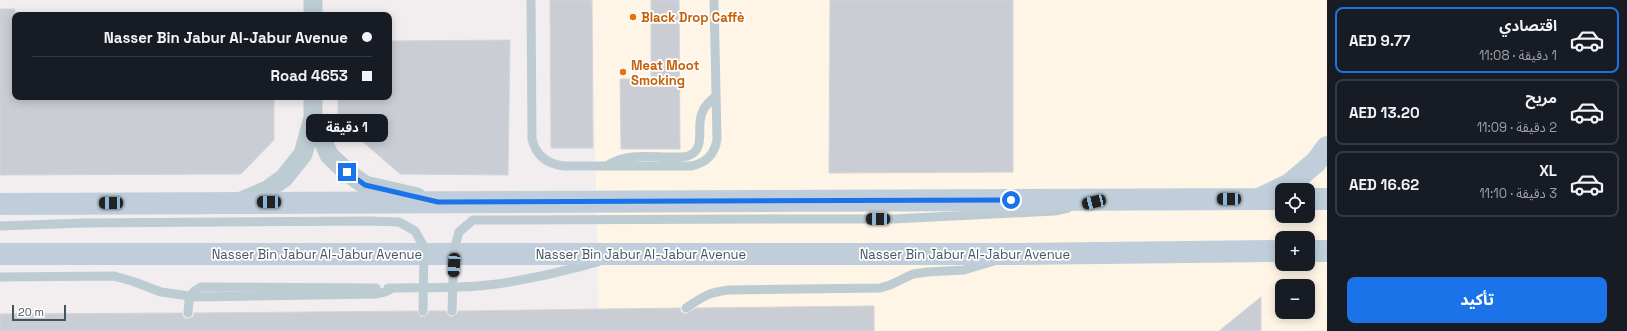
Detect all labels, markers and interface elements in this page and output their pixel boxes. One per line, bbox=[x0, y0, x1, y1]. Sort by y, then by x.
place label: Black Drop Caffè bbox=[641, 9, 744, 26]
marker: Black Drop Caffè bbox=[628, 12, 638, 22]
text: اقتصادي bbox=[1499, 16, 1557, 35]
icon: car bbox=[1569, 22, 1605, 58]
text: Nasser Bin Jabur Al-Jabur Avenue bbox=[104, 28, 348, 47]
text: AED 9.77 bbox=[1349, 31, 1410, 50]
text: 1 دقيقة · 11:08 bbox=[1479, 47, 1557, 64]
place label: Meat Moot Smoking bbox=[631, 57, 699, 89]
text: Road 4653 bbox=[271, 66, 348, 85]
marker: Meat Moot Smoking bbox=[618, 67, 628, 77]
text: مريح bbox=[1525, 88, 1557, 107]
icon: car bbox=[1569, 94, 1605, 130]
text: AED 13.20 bbox=[1349, 103, 1420, 122]
callout: 1 دقيقة bbox=[306, 114, 388, 142]
text: 1 دقيقة bbox=[326, 119, 368, 136]
text: 2 دقيقة · 11:09 bbox=[1477, 119, 1557, 136]
text: XL bbox=[1539, 161, 1557, 180]
route end bbox=[338, 163, 356, 181]
icon: car bbox=[1569, 166, 1605, 202]
text: AED 16.62 bbox=[1349, 175, 1419, 194]
map controls bbox=[1275, 183, 1315, 319]
button: locate bbox=[1275, 183, 1315, 223]
text: 3 دقيقة · 11:10 bbox=[1479, 185, 1557, 202]
route start bbox=[1002, 191, 1020, 209]
car bbox=[1081, 193, 1107, 211]
car bbox=[1217, 193, 1241, 205]
car bbox=[257, 196, 281, 208]
car bbox=[99, 197, 123, 209]
car bbox=[866, 213, 890, 225]
button: + bbox=[1275, 231, 1315, 271]
street label: Nasser Bin Jabur Al-Jabur Avenue bbox=[212, 246, 422, 263]
street label: Nasser Bin Jabur Al-Jabur Avenue bbox=[536, 246, 746, 263]
street label: Nasser Bin Jabur Al-Jabur Avenue bbox=[860, 246, 1070, 263]
car bbox=[447, 253, 461, 277]
button: تأكيد bbox=[1347, 277, 1607, 323]
button: − bbox=[1275, 279, 1315, 319]
scale bar bbox=[12, 303, 66, 322]
text: 20 m bbox=[18, 305, 44, 319]

